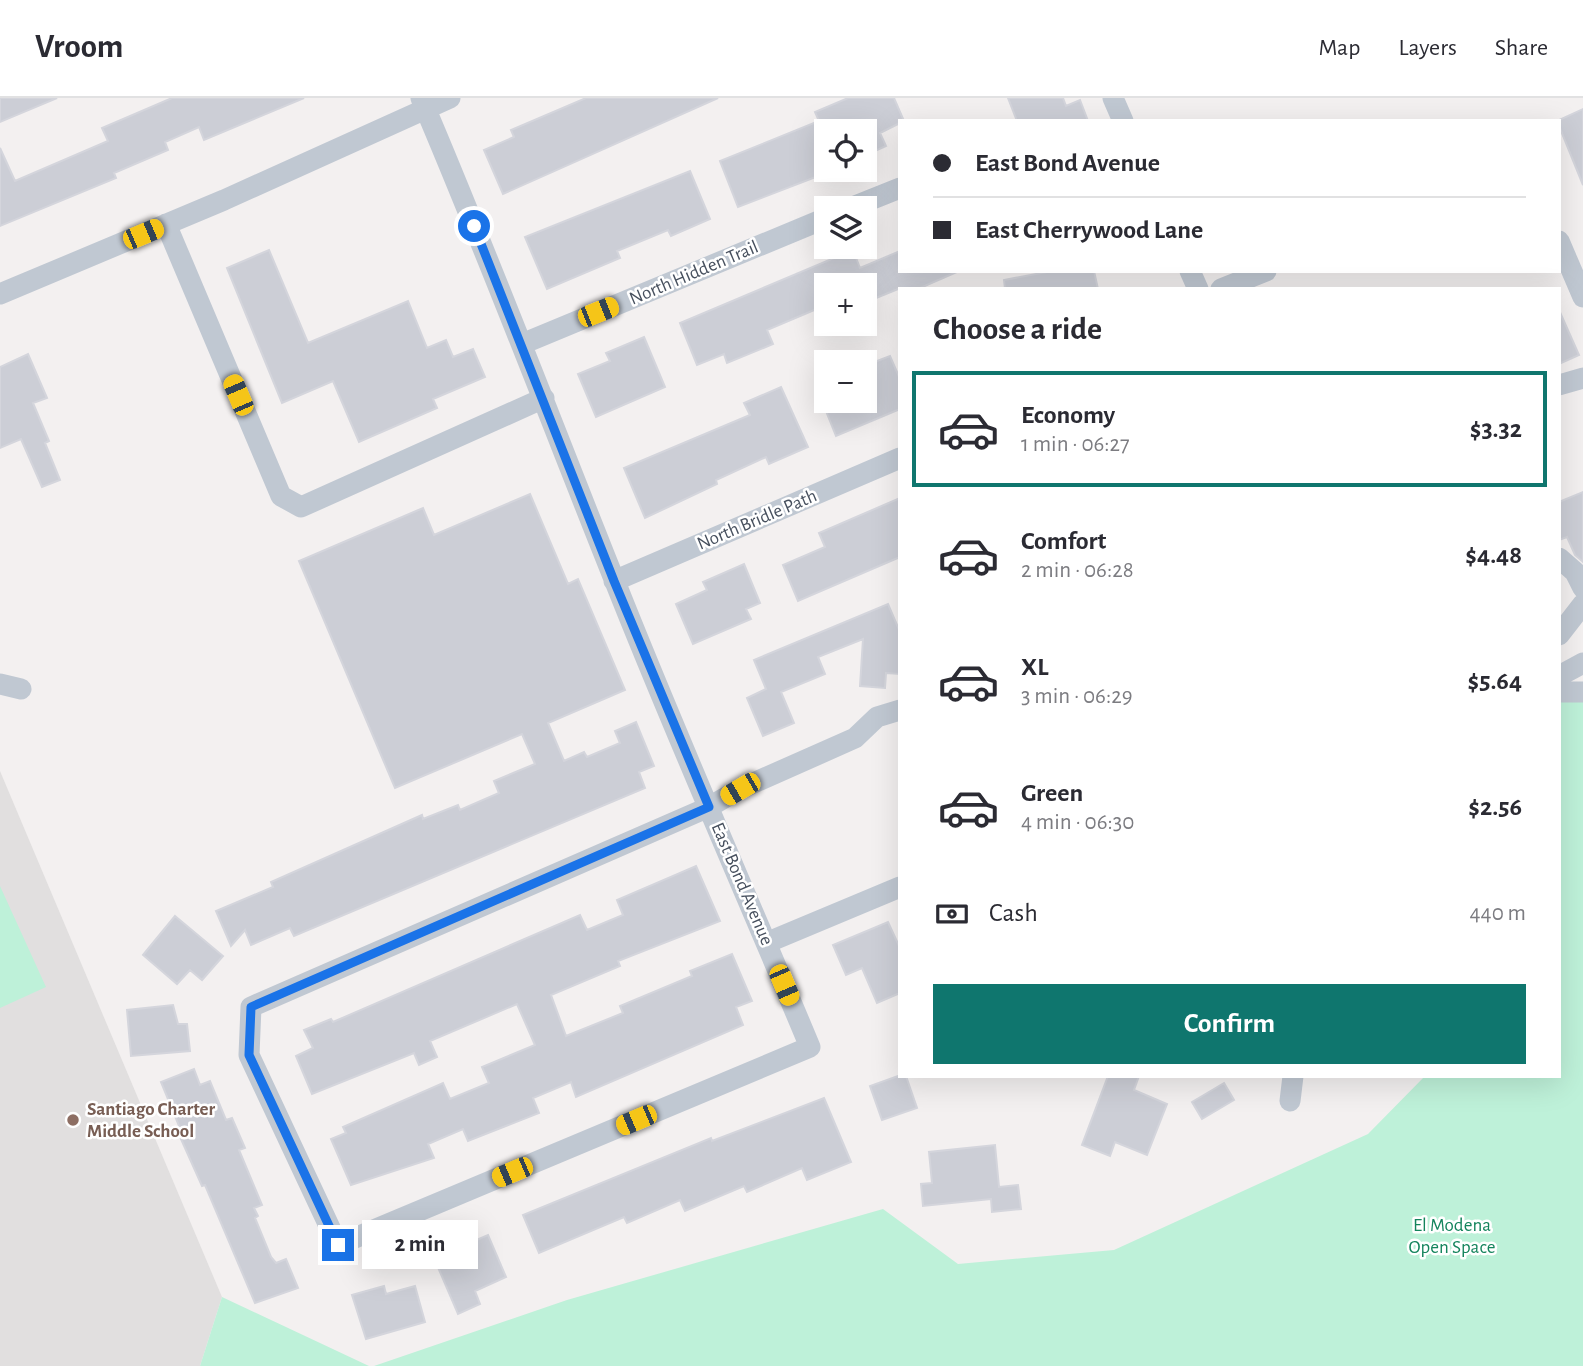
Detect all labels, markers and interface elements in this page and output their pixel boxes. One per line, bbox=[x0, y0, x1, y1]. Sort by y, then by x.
text: Vroom bbox=[35, 31, 123, 64]
text: Map bbox=[1318, 36, 1360, 60]
text: Layers bbox=[1398, 36, 1457, 60]
text: Share bbox=[1495, 36, 1548, 60]
map controls bbox=[814, 119, 877, 413]
button: locate bbox=[814, 119, 877, 182]
text: East Bond Avenue bbox=[975, 150, 1160, 176]
button: layers bbox=[814, 196, 877, 259]
route start bbox=[458, 210, 490, 242]
car bbox=[120, 216, 167, 252]
text: East Cherrywood Lane bbox=[975, 217, 1203, 243]
street label: North Hidden Trail bbox=[627, 237, 761, 309]
button: + bbox=[814, 273, 877, 336]
car bbox=[575, 294, 622, 330]
text: Choose a ride bbox=[933, 313, 1102, 345]
button: − bbox=[814, 350, 877, 413]
car bbox=[221, 372, 256, 418]
icon: car bbox=[937, 398, 1000, 461]
text: Economy bbox=[1021, 402, 1115, 428]
text: $3.32 bbox=[1470, 416, 1522, 442]
text: 1 min · 06:27 bbox=[1021, 433, 1130, 456]
street label: North Bridle Path bbox=[694, 486, 820, 554]
icon: car bbox=[937, 524, 1000, 587]
text: Comfort bbox=[1021, 528, 1106, 554]
text: $4.48 bbox=[1465, 542, 1522, 568]
text: 2 min · 06:28 bbox=[1021, 559, 1134, 582]
icon: car bbox=[937, 650, 1000, 713]
text: XL bbox=[1021, 654, 1048, 680]
text: $5.64 bbox=[1467, 668, 1522, 694]
text: 3 min · 06:29 bbox=[1021, 685, 1132, 708]
car bbox=[717, 769, 764, 809]
icon: car bbox=[937, 776, 1000, 839]
text: Green bbox=[1021, 780, 1083, 806]
text: $2.56 bbox=[1468, 794, 1522, 820]
text: 4 min · 06:30 bbox=[1021, 811, 1134, 834]
street label: East Bond Avenue bbox=[708, 820, 776, 948]
icon: cash bbox=[933, 895, 971, 933]
text: Cash bbox=[989, 900, 1038, 926]
text: 440 m bbox=[1470, 902, 1526, 925]
car bbox=[767, 962, 802, 1008]
button: Confirm bbox=[933, 984, 1526, 1064]
place label: Santiago Charter Middle School bbox=[87, 1100, 215, 1141]
car bbox=[613, 1102, 660, 1138]
marker: Santiago Charter Middle School bbox=[65, 1112, 81, 1128]
car bbox=[489, 1154, 536, 1190]
park label: El Modena Open Space bbox=[1409, 1216, 1495, 1257]
callout: 2 min bbox=[362, 1220, 478, 1270]
route end bbox=[322, 1229, 354, 1261]
text: 2 min bbox=[394, 1233, 446, 1256]

